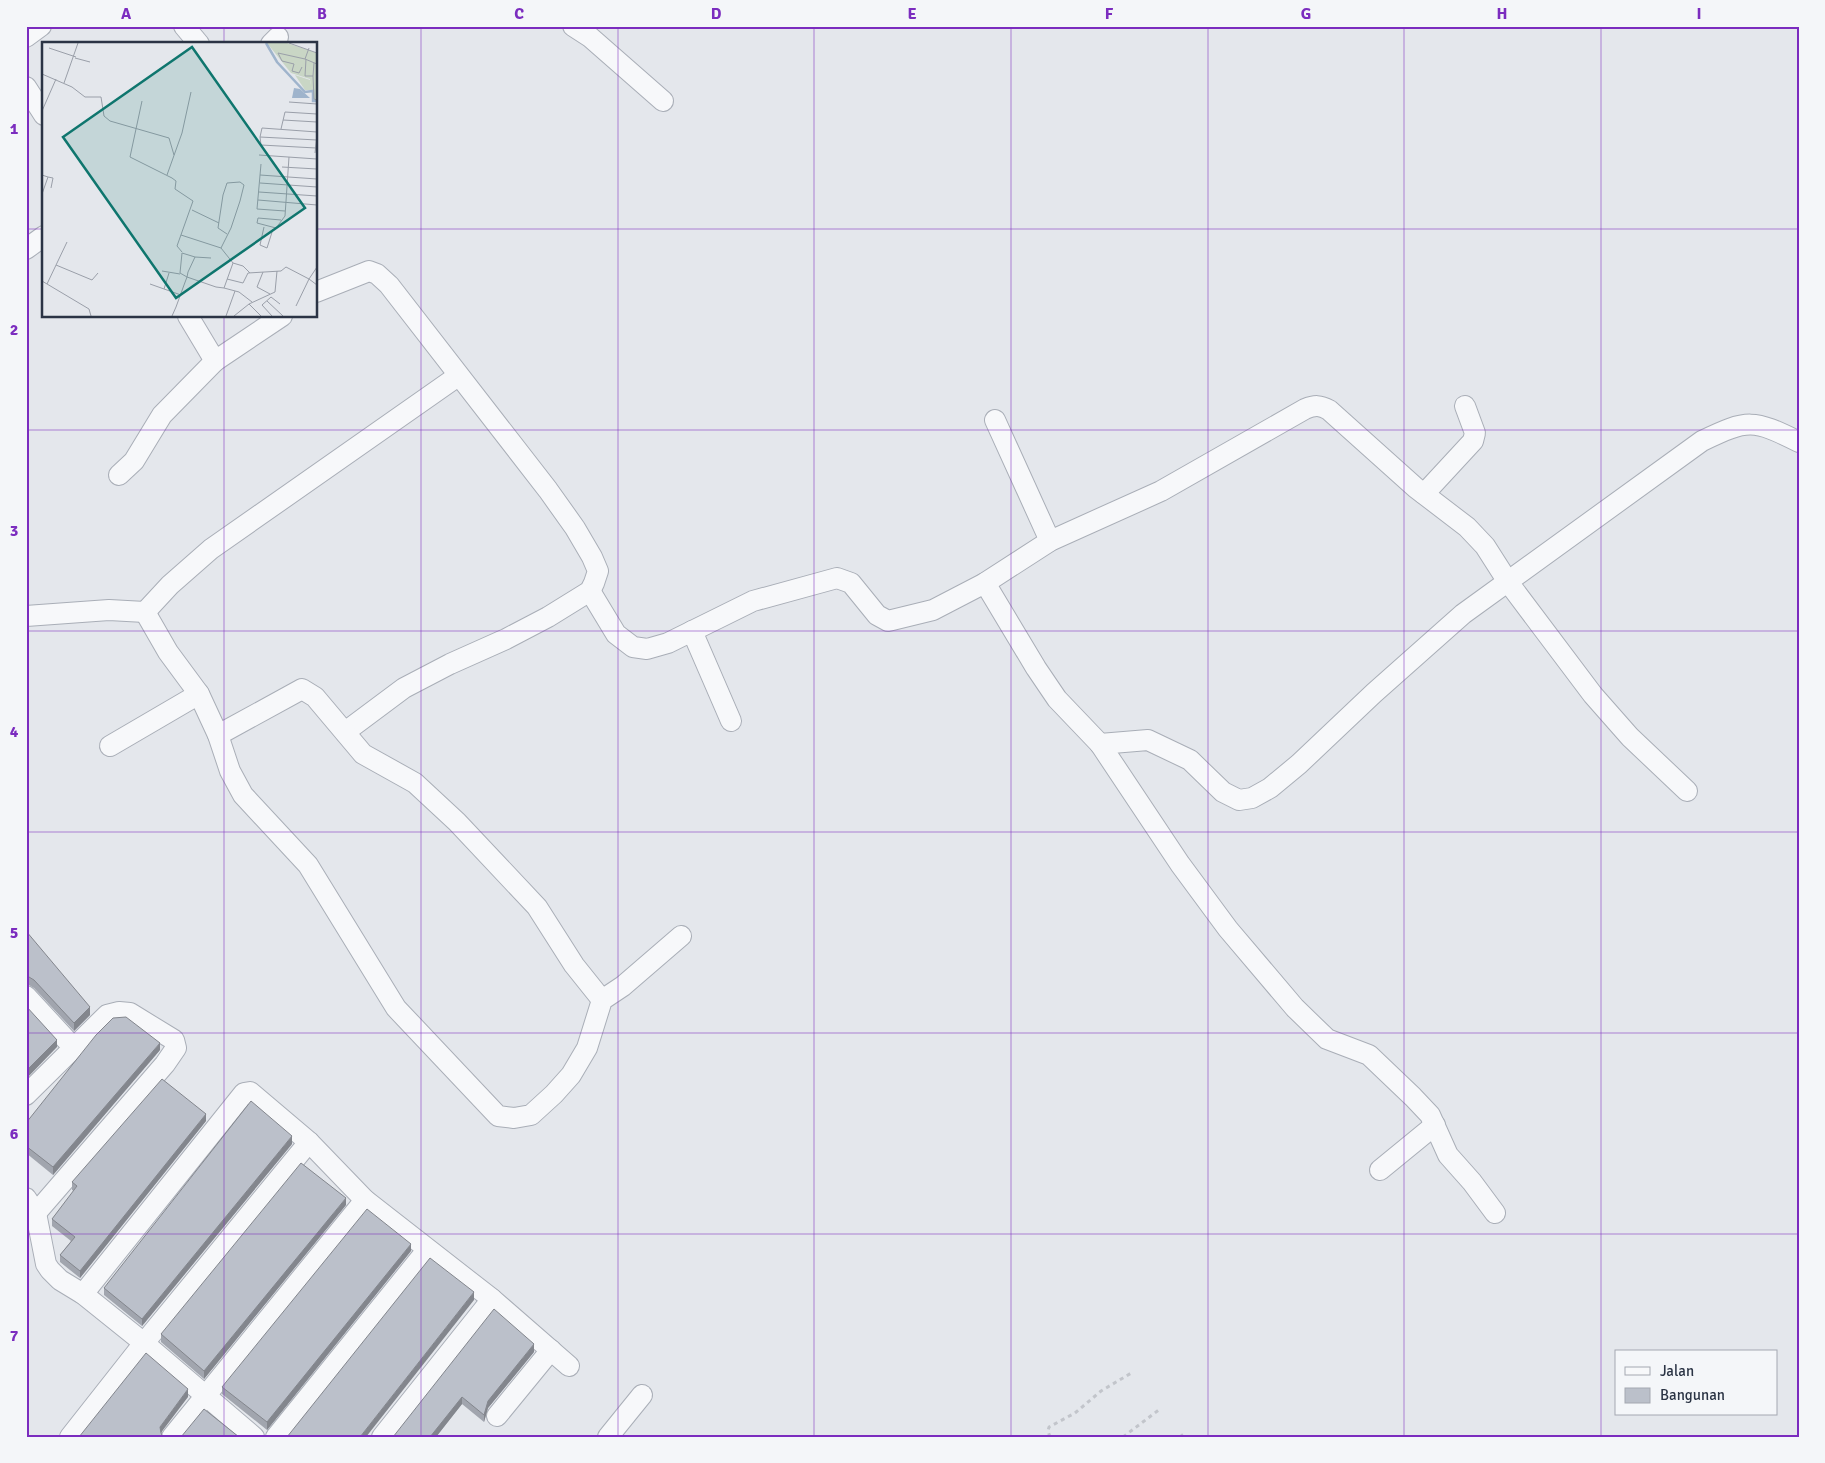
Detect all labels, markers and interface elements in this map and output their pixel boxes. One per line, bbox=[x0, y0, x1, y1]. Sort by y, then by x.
text: A bbox=[121, 4, 132, 24]
text: B bbox=[317, 4, 327, 24]
text: C bbox=[514, 4, 524, 24]
text: D bbox=[711, 4, 722, 24]
text: E bbox=[907, 4, 917, 24]
text: F bbox=[1105, 4, 1114, 24]
text: G bbox=[1301, 4, 1311, 24]
text: H bbox=[1497, 4, 1507, 24]
text: I bbox=[1696, 4, 1702, 24]
inset map bbox=[42, 42, 318, 318]
text: 1 bbox=[10, 119, 19, 139]
text: 2 bbox=[10, 320, 18, 340]
text: 3 bbox=[10, 521, 18, 541]
text: 4 bbox=[10, 722, 19, 742]
text: 5 bbox=[10, 923, 18, 943]
text: 6 bbox=[10, 1124, 19, 1144]
text: 7 bbox=[10, 1326, 19, 1346]
legend bbox=[1615, 1350, 1778, 1416]
text: Jalan bbox=[1660, 1362, 1694, 1380]
text: Bangunan bbox=[1660, 1386, 1725, 1404]

